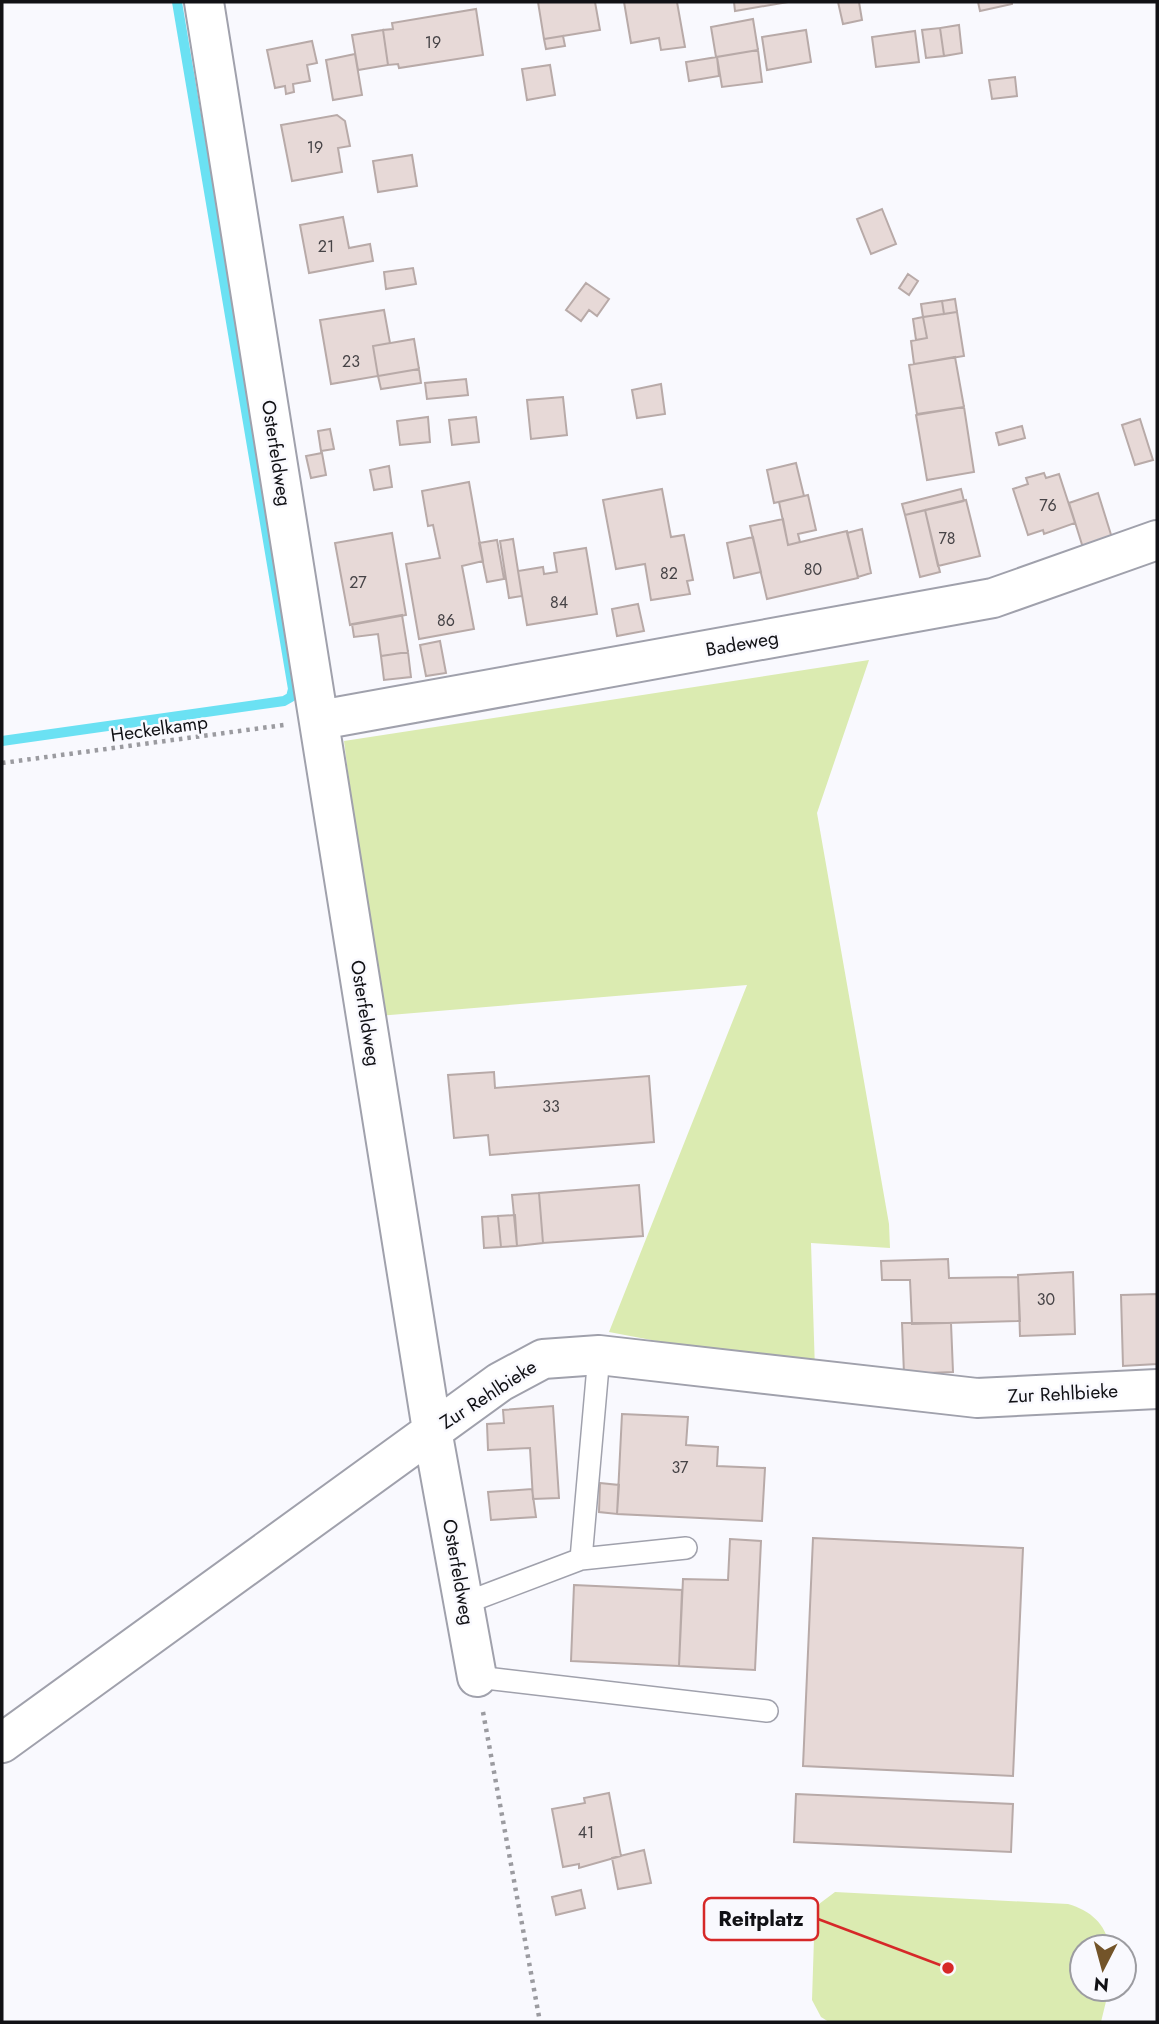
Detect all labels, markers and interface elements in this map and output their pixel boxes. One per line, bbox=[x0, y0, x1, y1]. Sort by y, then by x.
house number: 19 bbox=[425, 31, 441, 54]
house number: 19 bbox=[307, 136, 323, 159]
house number: 21 bbox=[318, 235, 334, 258]
house number: 23 bbox=[342, 350, 360, 373]
street label: Osterfeldweg bbox=[255, 398, 298, 508]
house number: 76 bbox=[1039, 494, 1057, 517]
house number: 78 bbox=[938, 527, 956, 550]
house number: 80 bbox=[804, 558, 822, 581]
house number: 82 bbox=[660, 562, 678, 585]
house number: 27 bbox=[349, 571, 367, 594]
house number: 84 bbox=[550, 591, 568, 614]
house number: 86 bbox=[437, 609, 455, 632]
street label: Badeweg bbox=[704, 624, 781, 663]
street label: Heckelkamp bbox=[109, 708, 210, 749]
street label: Osterfeldweg bbox=[344, 958, 387, 1068]
house number: 33 bbox=[542, 1095, 560, 1118]
house number: 30 bbox=[1037, 1288, 1055, 1311]
street label: Zur Rehlbieke bbox=[435, 1353, 542, 1436]
street label: Zur Rehlbieke bbox=[1007, 1377, 1119, 1410]
house number: 37 bbox=[672, 1456, 689, 1479]
street label: Osterfeldweg bbox=[436, 1517, 481, 1627]
house number: 41 bbox=[578, 1821, 594, 1844]
callout: Reitplatz bbox=[704, 1898, 818, 1940]
text: Reitplatz bbox=[718, 1904, 804, 1934]
north arrow bbox=[1068, 1933, 1138, 2003]
text: N bbox=[1092, 1970, 1110, 1999]

